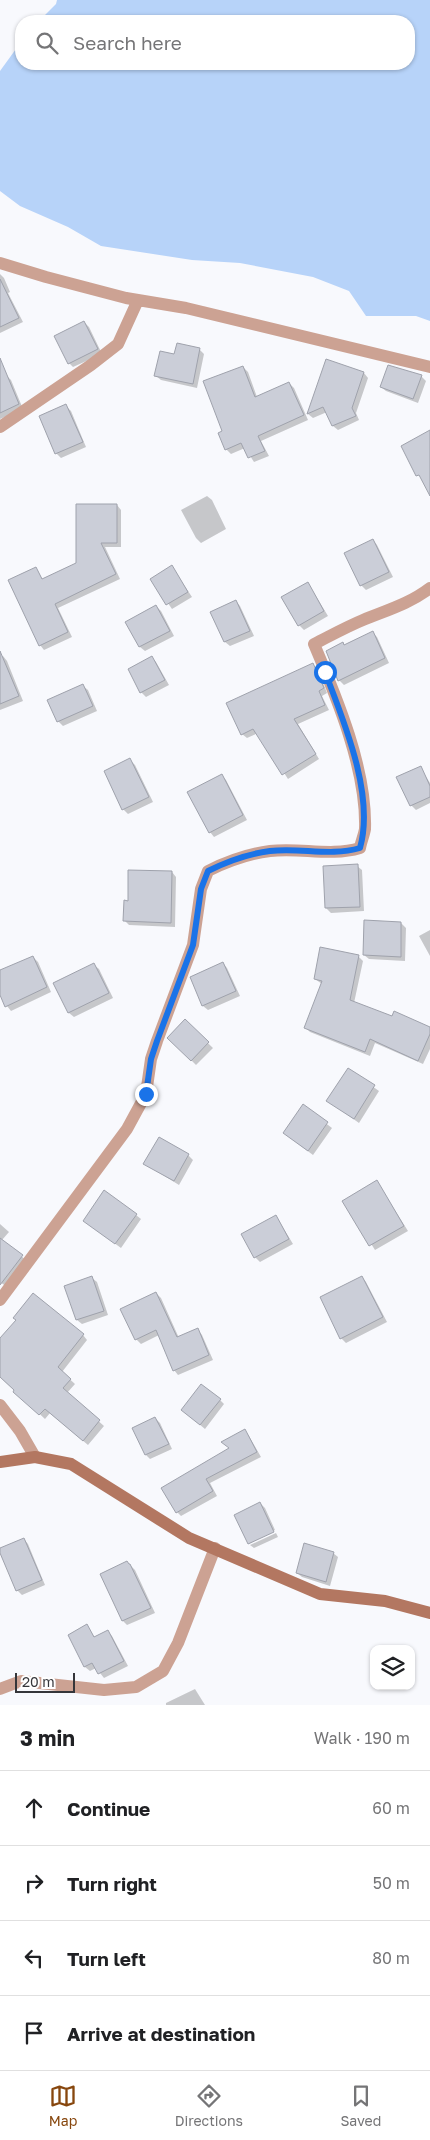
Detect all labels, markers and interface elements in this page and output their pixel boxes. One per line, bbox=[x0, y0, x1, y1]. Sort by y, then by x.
search box bbox=[15, 15, 415, 70]
icon: search bbox=[33, 29, 61, 57]
text: Search here bbox=[73, 31, 182, 54]
route start bbox=[314, 661, 337, 684]
route end bbox=[135, 1083, 158, 1106]
map controls bbox=[370, 1645, 415, 1690]
button: layers bbox=[370, 1645, 415, 1690]
scale bar bbox=[15, 1670, 75, 1693]
text: 20 m bbox=[22, 1673, 55, 1690]
text: 3 min bbox=[20, 1725, 75, 1751]
text: Walk · 190 m bbox=[314, 1728, 410, 1748]
icon: ahead bbox=[20, 1794, 48, 1822]
text: Continue bbox=[67, 1797, 150, 1820]
text: 60 m bbox=[372, 1798, 410, 1818]
icon: right bbox=[20, 1869, 48, 1897]
text: Turn right bbox=[67, 1872, 157, 1895]
text: 50 m bbox=[373, 1873, 410, 1893]
icon: left bbox=[20, 1944, 48, 1972]
text: Turn left bbox=[67, 1947, 146, 1970]
text: 80 m bbox=[372, 1948, 410, 1968]
icon: arrive bbox=[20, 2019, 48, 2047]
text: Arrive at destination bbox=[67, 2022, 255, 2045]
tab: Map bbox=[49, 2082, 77, 2129]
tab: Directions bbox=[175, 2082, 243, 2129]
tab: Saved bbox=[340, 2082, 381, 2129]

